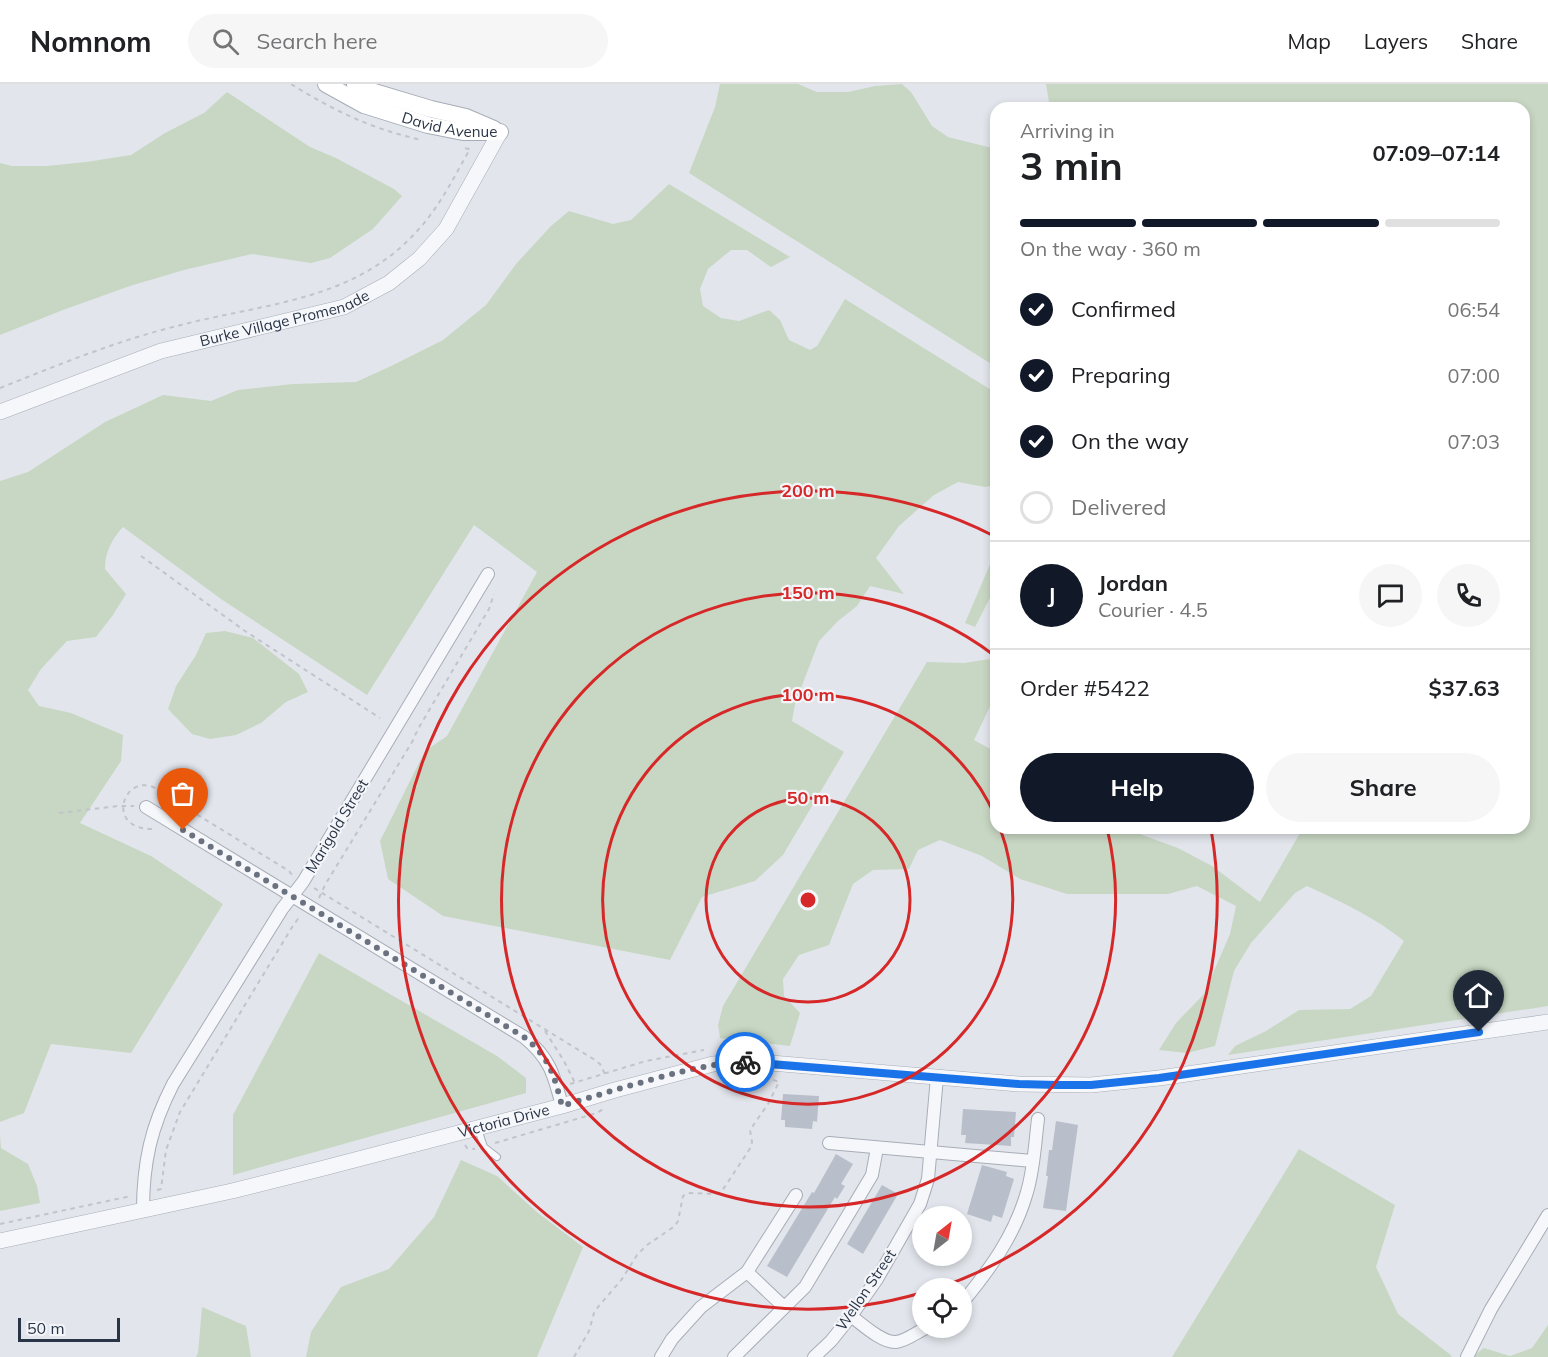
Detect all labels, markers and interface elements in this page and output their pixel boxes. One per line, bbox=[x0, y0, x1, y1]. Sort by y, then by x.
search box bbox=[188, 14, 608, 68]
text: Nomnom bbox=[30, 24, 152, 59]
icon: search bbox=[209, 25, 242, 58]
text: Search here bbox=[257, 27, 377, 55]
text: Map bbox=[1288, 28, 1331, 54]
text: Layers bbox=[1364, 28, 1428, 54]
text: Share bbox=[1461, 28, 1518, 54]
street label: David Avenue bbox=[400, 107, 497, 141]
text: Arriving in bbox=[1020, 118, 1115, 143]
text: 07:09–07:14 bbox=[1372, 139, 1500, 167]
text: 3 min bbox=[1020, 141, 1123, 190]
text: On the way · 360 m bbox=[1020, 236, 1201, 261]
street label: Burke Village Promenade bbox=[198, 285, 372, 350]
icon: check bbox=[1020, 293, 1053, 326]
text: Confirmed bbox=[1071, 295, 1176, 323]
text: 06:54 bbox=[1447, 297, 1500, 322]
icon: check bbox=[1020, 359, 1053, 392]
text: Preparing bbox=[1071, 361, 1171, 389]
text: 07:00 bbox=[1447, 363, 1500, 388]
icon: check bbox=[1020, 425, 1053, 458]
text: On the way bbox=[1071, 427, 1189, 455]
text: 07:03 bbox=[1447, 429, 1500, 454]
text: 200 m bbox=[781, 479, 835, 502]
text: Delivered bbox=[1071, 493, 1166, 521]
button: chat bbox=[1359, 564, 1422, 627]
button: phone bbox=[1437, 564, 1500, 627]
text: Jordan bbox=[1098, 569, 1168, 597]
text: 150 m bbox=[781, 581, 835, 604]
text: J bbox=[1048, 581, 1055, 609]
text: Courier · 4.5 bbox=[1098, 597, 1208, 622]
text: Order #5422 bbox=[1020, 674, 1150, 702]
text: $37.63 bbox=[1429, 674, 1500, 702]
text: 100 m bbox=[781, 683, 835, 706]
button: Help bbox=[1020, 753, 1254, 822]
button: Share bbox=[1266, 753, 1500, 822]
pin bbox=[157, 768, 208, 830]
street label: Marigold Street bbox=[301, 775, 372, 876]
icon: bag bbox=[166, 777, 199, 810]
text: 50 m bbox=[787, 786, 829, 809]
centre of rings bbox=[798, 890, 818, 910]
pin bbox=[1453, 970, 1504, 1032]
icon: home bbox=[1462, 979, 1495, 1012]
courier bbox=[715, 1032, 775, 1092]
icon: bike bbox=[729, 1046, 762, 1079]
street label: Victoria Drive bbox=[456, 1100, 551, 1142]
north arrow bbox=[912, 1206, 972, 1266]
map controls bbox=[912, 1206, 972, 1338]
street label: Wellon Street bbox=[831, 1246, 900, 1334]
button: locate bbox=[912, 1278, 972, 1338]
scale bar bbox=[18, 1315, 120, 1342]
text: 50 m bbox=[27, 1318, 64, 1338]

